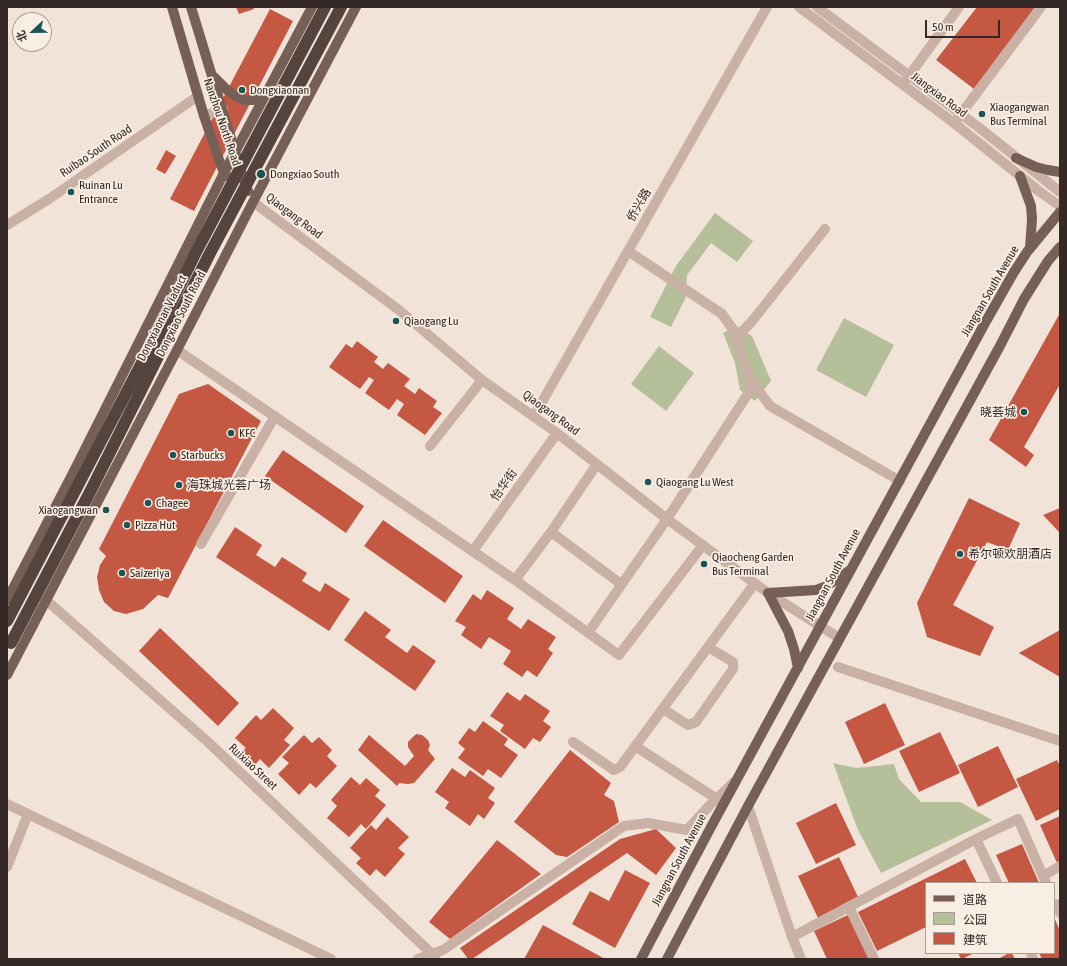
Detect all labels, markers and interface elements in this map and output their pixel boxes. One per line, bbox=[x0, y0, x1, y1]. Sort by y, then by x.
north arrow bbox=[12, 12, 52, 52]
scale bar bbox=[927, 12, 1002, 38]
text: 50 m bbox=[932, 20, 954, 34]
text: 北 bbox=[14, 29, 29, 43]
street label: Jiangxiao Road bbox=[908, 69, 970, 121]
street label: Nanzhou North Road bbox=[200, 76, 244, 168]
place label: Dongxiaonan bbox=[250, 83, 309, 97]
marker: Dongxiaonan bbox=[237, 85, 247, 95]
place label: Xiaogangwan Bus Terminal bbox=[990, 100, 1049, 128]
marker: Xiaogangwan Bus Terminal bbox=[977, 109, 987, 119]
street label: Ruibao South Road bbox=[57, 122, 135, 180]
place label: Dongxiao South bbox=[270, 167, 340, 181]
marker: Dongxiao South bbox=[255, 168, 267, 180]
place label: Ruinan Lu Entrance bbox=[79, 178, 123, 206]
street label: 侨兴路 bbox=[624, 186, 654, 224]
marker: Ruinan Lu Entrance bbox=[66, 187, 76, 197]
street label: Qiaogang Road bbox=[263, 190, 325, 242]
street label: Jiangnan South Avenue bbox=[958, 243, 1022, 339]
street label: Dongxiao South Road bbox=[153, 269, 209, 359]
street label: Dongxiaonan Viaduct bbox=[134, 273, 190, 363]
place label: Qiaogang Lu bbox=[404, 314, 459, 328]
marker: Qiaogang Lu bbox=[391, 316, 401, 326]
street label: Qiaogang Road bbox=[520, 387, 582, 439]
place label: 晓荟城 bbox=[980, 405, 1016, 419]
marker: 晓荟城 bbox=[1019, 407, 1029, 417]
place label: KFC bbox=[239, 426, 255, 440]
marker: KFC bbox=[226, 428, 236, 438]
place label: Starbucks bbox=[181, 448, 224, 462]
marker: Starbucks bbox=[168, 450, 178, 460]
street label: 怡华街 bbox=[488, 466, 520, 504]
place label: Qiaogang Lu West bbox=[656, 475, 734, 489]
marker: Qiaogang Lu West bbox=[643, 477, 653, 487]
place label: 海珠城光荟广场 bbox=[187, 478, 271, 492]
marker: 海珠城光荟广场 bbox=[174, 480, 184, 490]
place label: Chagee bbox=[156, 496, 189, 510]
marker: Chagee bbox=[143, 498, 153, 508]
place label: Xiaogangwan bbox=[39, 503, 98, 517]
marker: Xiaogangwan bbox=[101, 505, 111, 515]
place label: Pizza Hut bbox=[135, 518, 175, 532]
marker: Pizza Hut bbox=[122, 520, 132, 530]
street label: Jiangnan South Avenue bbox=[803, 526, 863, 624]
place label: 希尔顿欢朋酒店 bbox=[968, 547, 1052, 561]
marker: 希尔顿欢朋酒店 bbox=[955, 549, 965, 559]
place label: Qiaocheng Garden Bus Terminal bbox=[712, 550, 794, 578]
marker: Qiaocheng Garden Bus Terminal bbox=[699, 559, 709, 569]
place label: Saizeriya bbox=[130, 566, 170, 580]
marker: Saizeriya bbox=[117, 568, 127, 578]
street label: Ruixiao Street bbox=[226, 741, 280, 793]
street label: Jiangnan South Avenue bbox=[649, 811, 709, 909]
legend bbox=[925, 882, 1055, 954]
text: 道路 bbox=[963, 893, 987, 907]
text: 公园 bbox=[963, 913, 987, 927]
text: 建筑 bbox=[963, 933, 987, 947]

